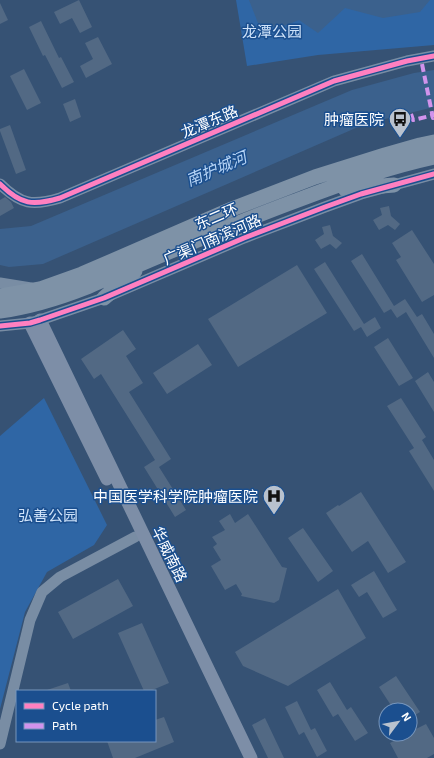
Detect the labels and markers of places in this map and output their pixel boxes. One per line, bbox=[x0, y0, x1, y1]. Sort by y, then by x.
bus stop icon: 肿瘤医院 bbox=[387, 106, 413, 139]
place label: 肿瘤医院 bbox=[324, 110, 384, 128]
hospital icon: 中国医学科学院肿瘤医院 bbox=[261, 483, 287, 516]
place label: 中国医学科学院肿瘤医院 bbox=[93, 487, 258, 505]

